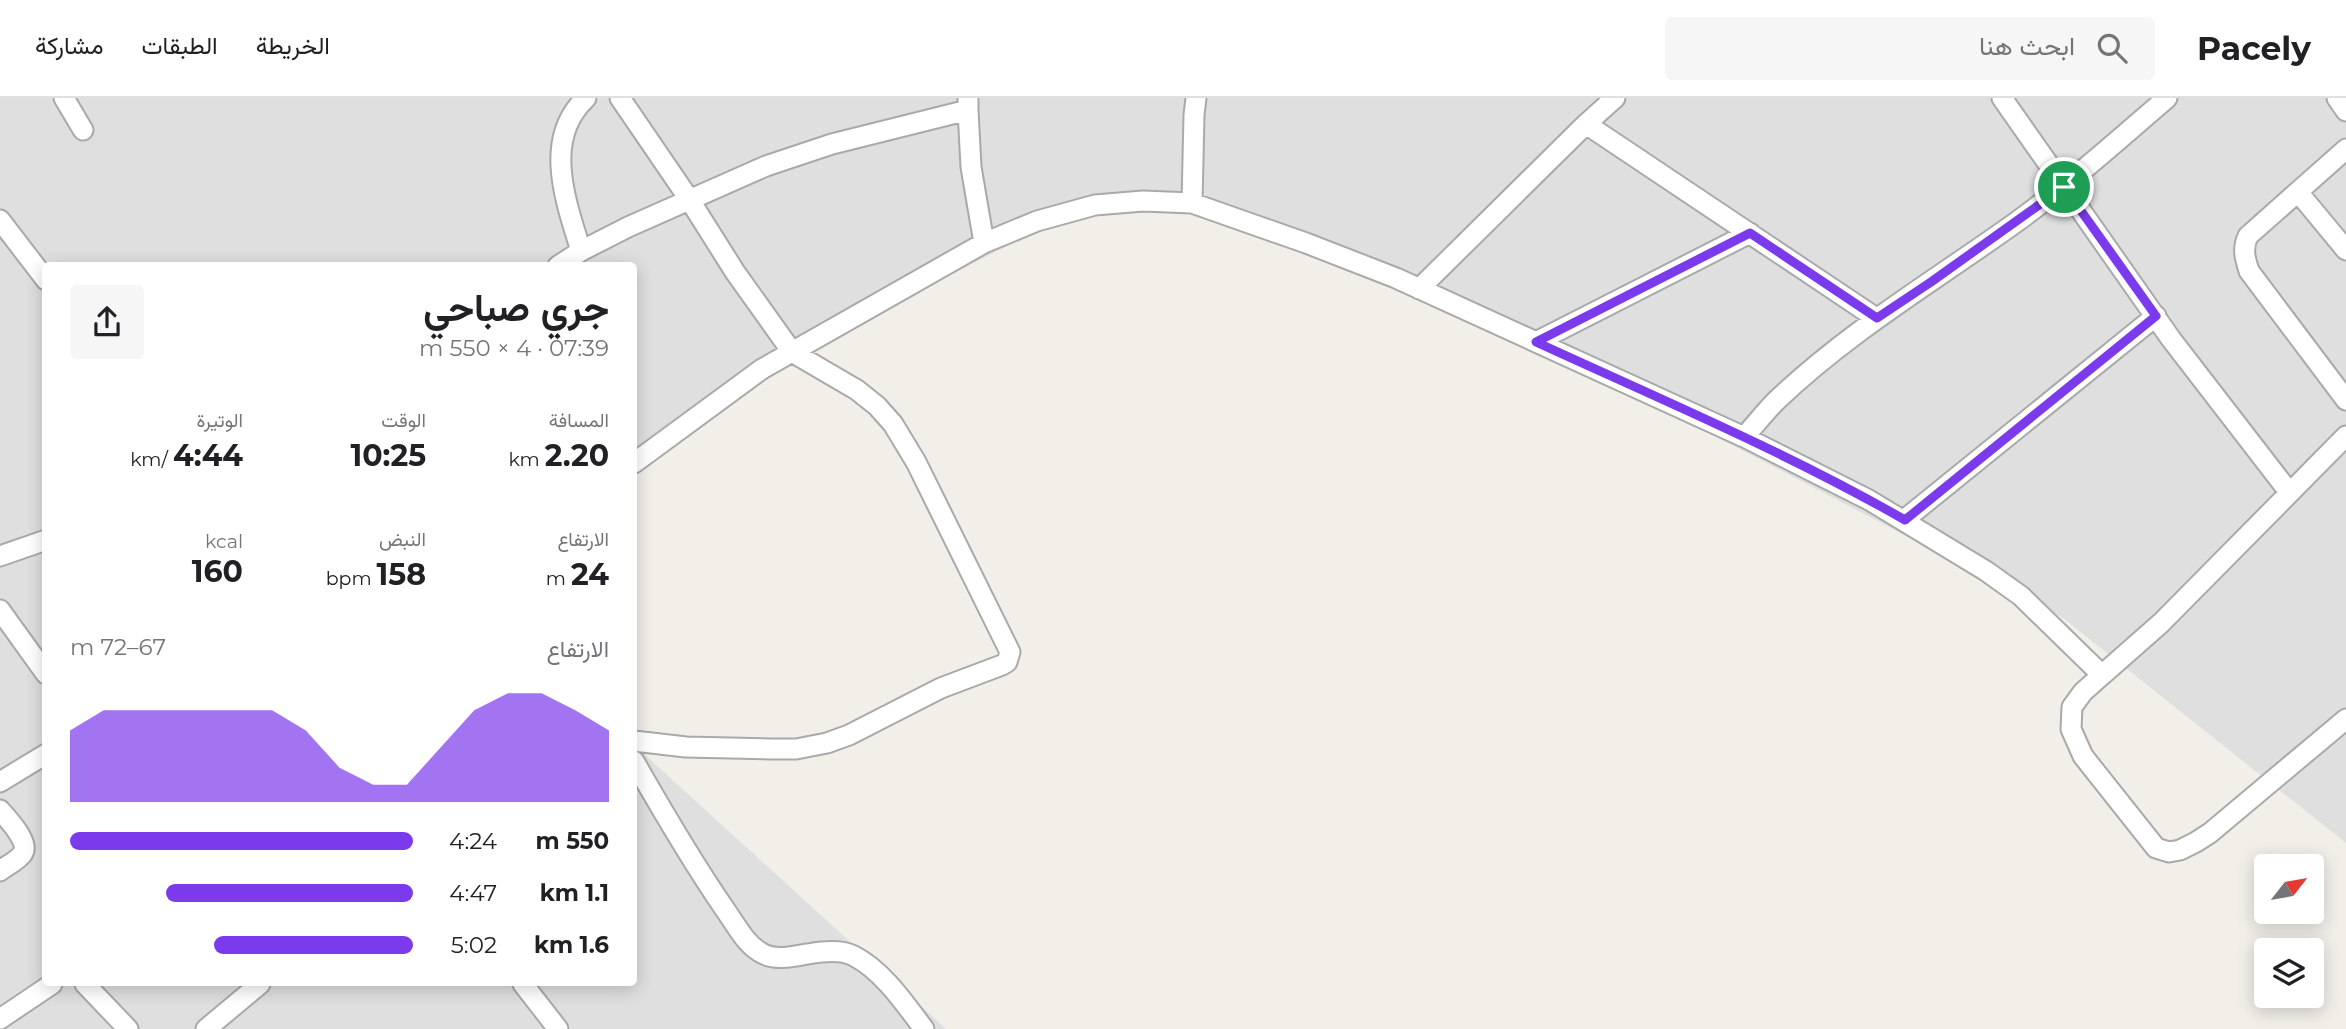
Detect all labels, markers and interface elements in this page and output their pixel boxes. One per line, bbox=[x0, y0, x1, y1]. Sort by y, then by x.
search box bbox=[1665, 17, 2155, 80]
text: Pacely bbox=[2197, 28, 2311, 68]
icon: search bbox=[2093, 29, 2131, 67]
text: ابحث هنا bbox=[1979, 30, 2075, 62]
text: مشاركة bbox=[35, 31, 103, 60]
text: الطبقات bbox=[141, 31, 218, 60]
text: الخريطة bbox=[256, 31, 330, 60]
pin bbox=[2034, 157, 2094, 217]
icon: arrive bbox=[2045, 168, 2083, 206]
text: جري صباحي bbox=[423, 284, 609, 331]
button: share bbox=[70, 285, 144, 359]
text: 07:39 · 4 × 550 m bbox=[419, 334, 609, 362]
text: الوتيرة bbox=[197, 409, 243, 432]
text: الوقت bbox=[381, 409, 426, 432]
text: المسافة bbox=[549, 409, 609, 432]
text: 4:44 bbox=[173, 437, 243, 474]
text: 10:25 bbox=[350, 437, 426, 474]
text: 2.20 bbox=[545, 437, 609, 474]
text: /km bbox=[130, 448, 173, 471]
text: km bbox=[508, 448, 545, 471]
text: النبض bbox=[379, 528, 426, 551]
text: الارتفاع bbox=[557, 528, 609, 551]
text: kcal bbox=[205, 530, 243, 553]
text: 160 bbox=[192, 553, 243, 590]
text: 158 bbox=[377, 556, 426, 593]
text: 24 bbox=[571, 556, 609, 593]
text: bpm bbox=[326, 567, 377, 590]
text: m bbox=[546, 567, 571, 590]
text: 67–72 m bbox=[70, 633, 166, 661]
text: الارتفاع bbox=[547, 635, 609, 663]
text: 4:24 bbox=[449, 827, 497, 855]
text: 550 m bbox=[535, 827, 609, 855]
north arrow bbox=[2254, 854, 2324, 924]
map controls bbox=[2254, 854, 2324, 1008]
text: 4:47 bbox=[449, 879, 497, 907]
text: 1.1 km bbox=[540, 879, 609, 907]
text: 5:02 bbox=[451, 931, 497, 959]
text: 1.6 km bbox=[534, 931, 609, 959]
button: layers bbox=[2254, 938, 2324, 1008]

